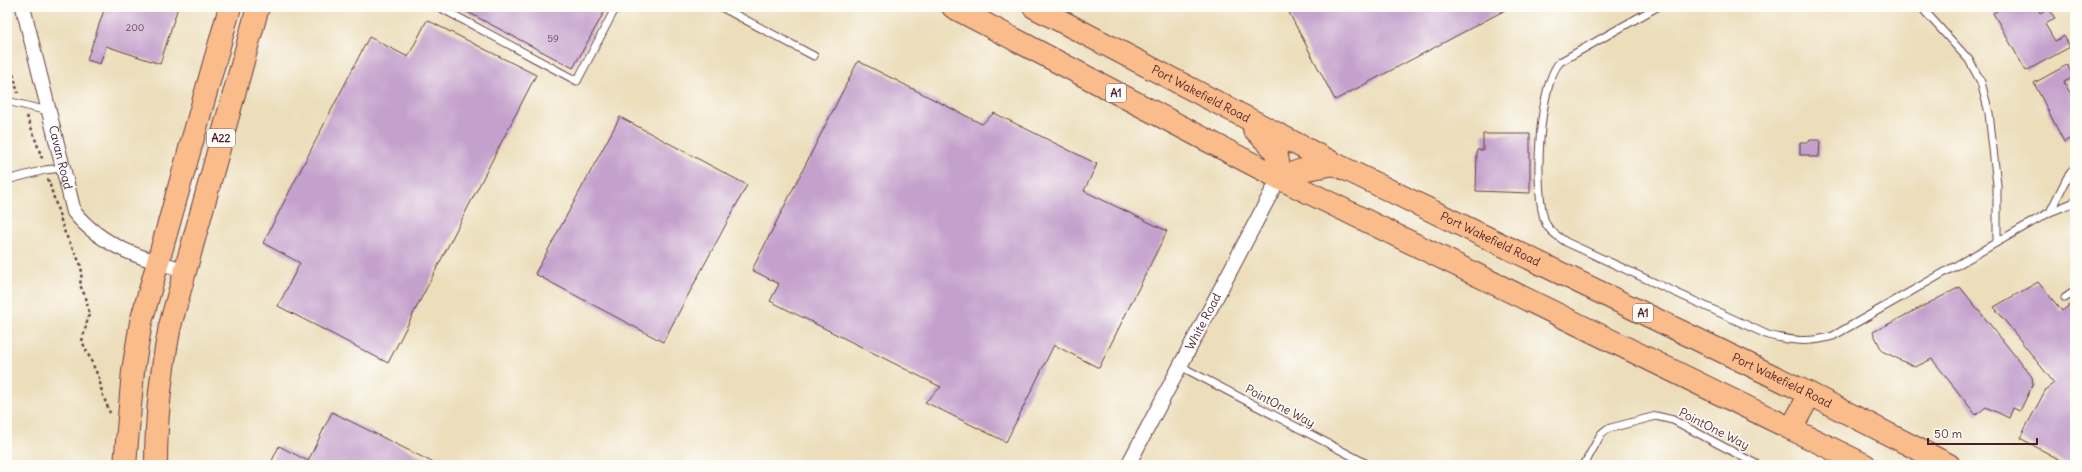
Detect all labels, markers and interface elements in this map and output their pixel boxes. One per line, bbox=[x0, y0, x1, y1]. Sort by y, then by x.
house number: 200 bbox=[126, 21, 144, 34]
house number: 59 bbox=[547, 32, 559, 45]
street label: Port Wakefield Road bbox=[1149, 62, 1253, 125]
road number: A1 bbox=[1106, 84, 1126, 102]
street label: Cavan Road bbox=[46, 124, 76, 191]
road number: A22 bbox=[207, 129, 235, 147]
street label: Port Wakefield Road bbox=[1438, 208, 1543, 269]
street label: White Road bbox=[1182, 290, 1224, 352]
road number: A1 bbox=[1633, 304, 1653, 322]
street label: Port Wakefield Road bbox=[1730, 349, 1834, 411]
street label: PointOne Way bbox=[1243, 381, 1318, 430]
street label: PointOne Way bbox=[1677, 404, 1752, 453]
scale bar bbox=[1928, 420, 2037, 446]
text: 50 m bbox=[1934, 426, 1963, 441]

